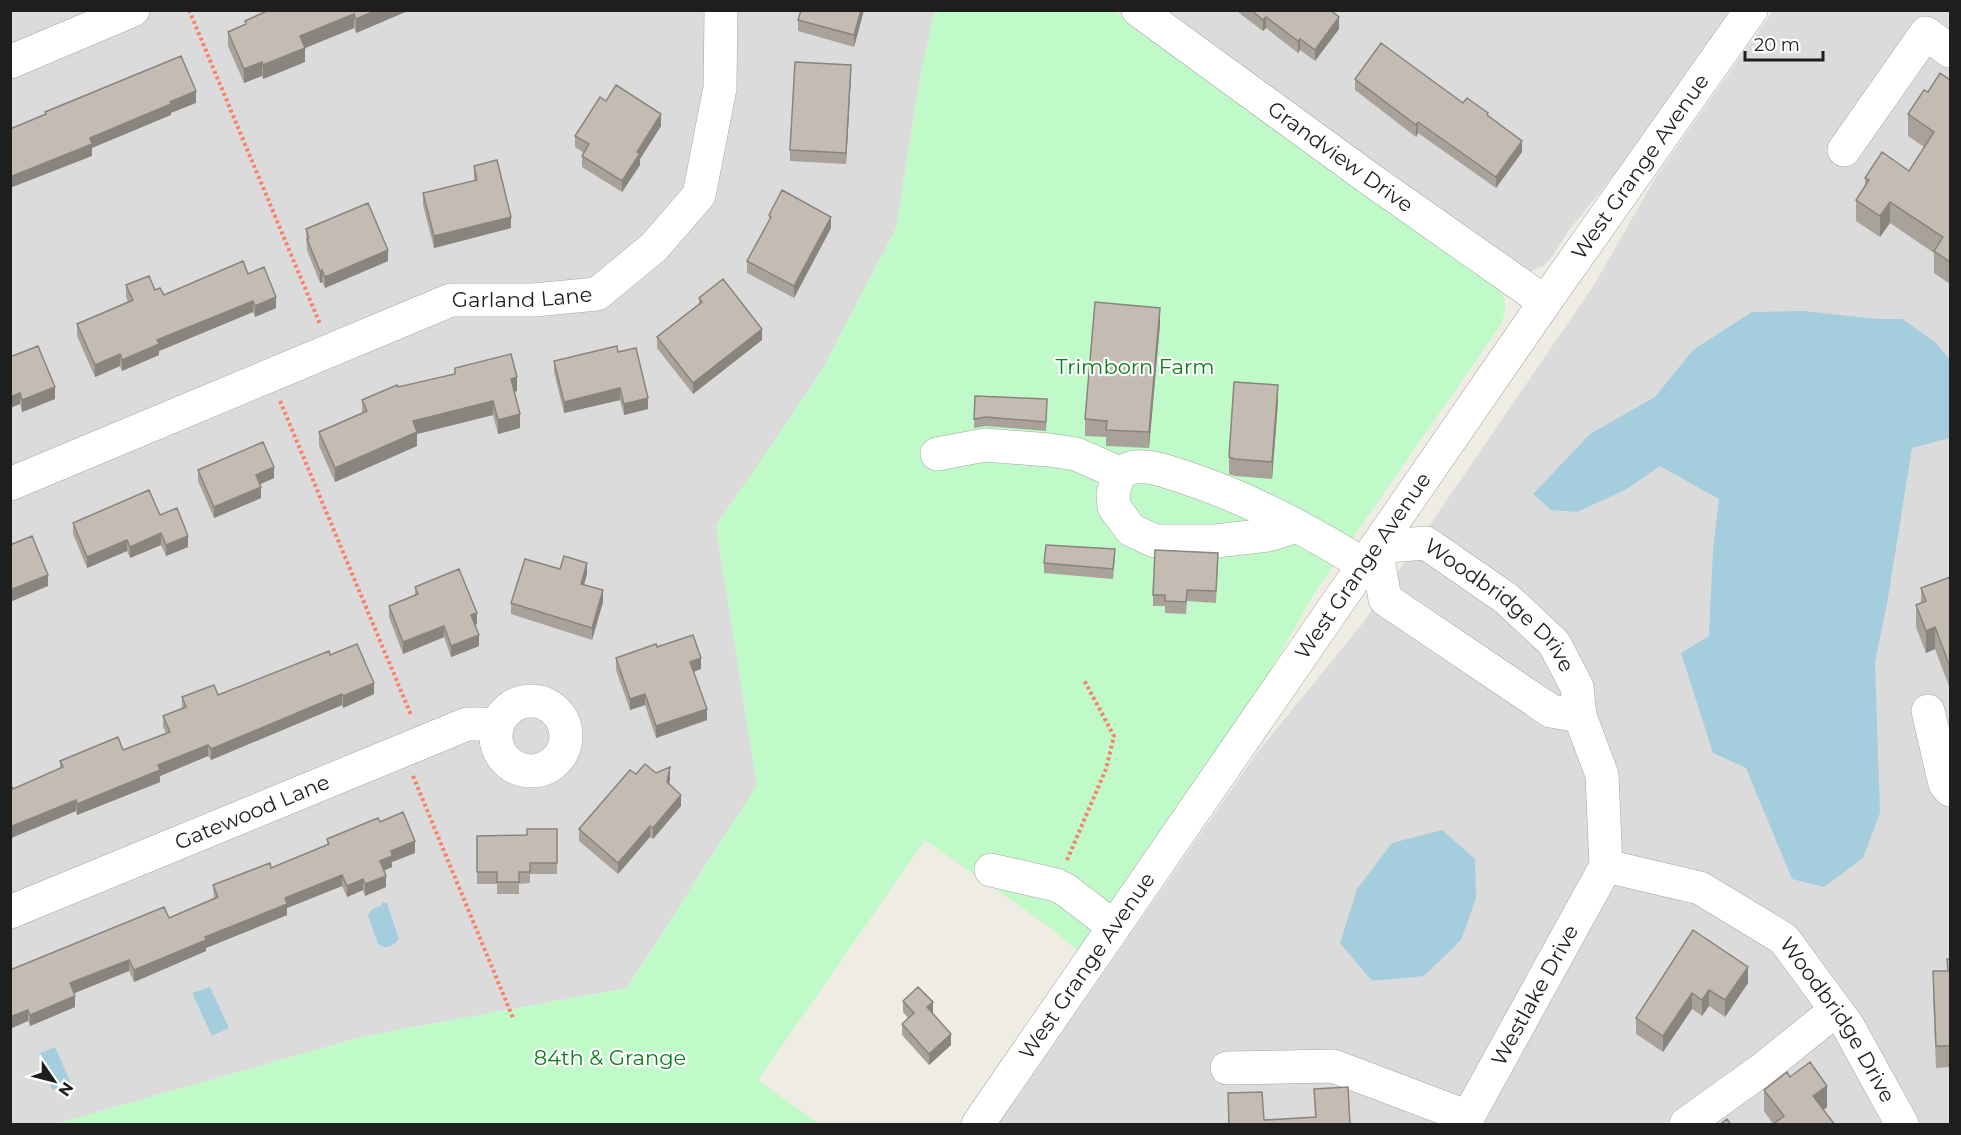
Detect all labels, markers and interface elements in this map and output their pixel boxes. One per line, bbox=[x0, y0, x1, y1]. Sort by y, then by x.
scale bar bbox=[1745, 24, 1823, 62]
text: 20 m bbox=[1754, 34, 1800, 56]
street label: West Grange Avenue bbox=[1566, 69, 1714, 264]
street label: Grandview Drive bbox=[1263, 96, 1418, 217]
street label: Garland Lane bbox=[452, 282, 593, 312]
park label: Trimborn Farm bbox=[1055, 354, 1215, 379]
street label: West Grange Avenue bbox=[1289, 467, 1436, 664]
street label: Woodbridge Drive bbox=[1420, 533, 1580, 676]
street label: Gatewood Lane bbox=[171, 769, 333, 855]
street label: West Grange Avenue bbox=[1013, 867, 1160, 1064]
street label: Westlake Drive bbox=[1486, 920, 1583, 1070]
street label: Woodbridge Drive bbox=[1775, 932, 1901, 1107]
park label: 84th & Grange bbox=[534, 1045, 686, 1070]
north arrow bbox=[24, 1051, 84, 1111]
text: N bbox=[54, 1079, 77, 1100]

